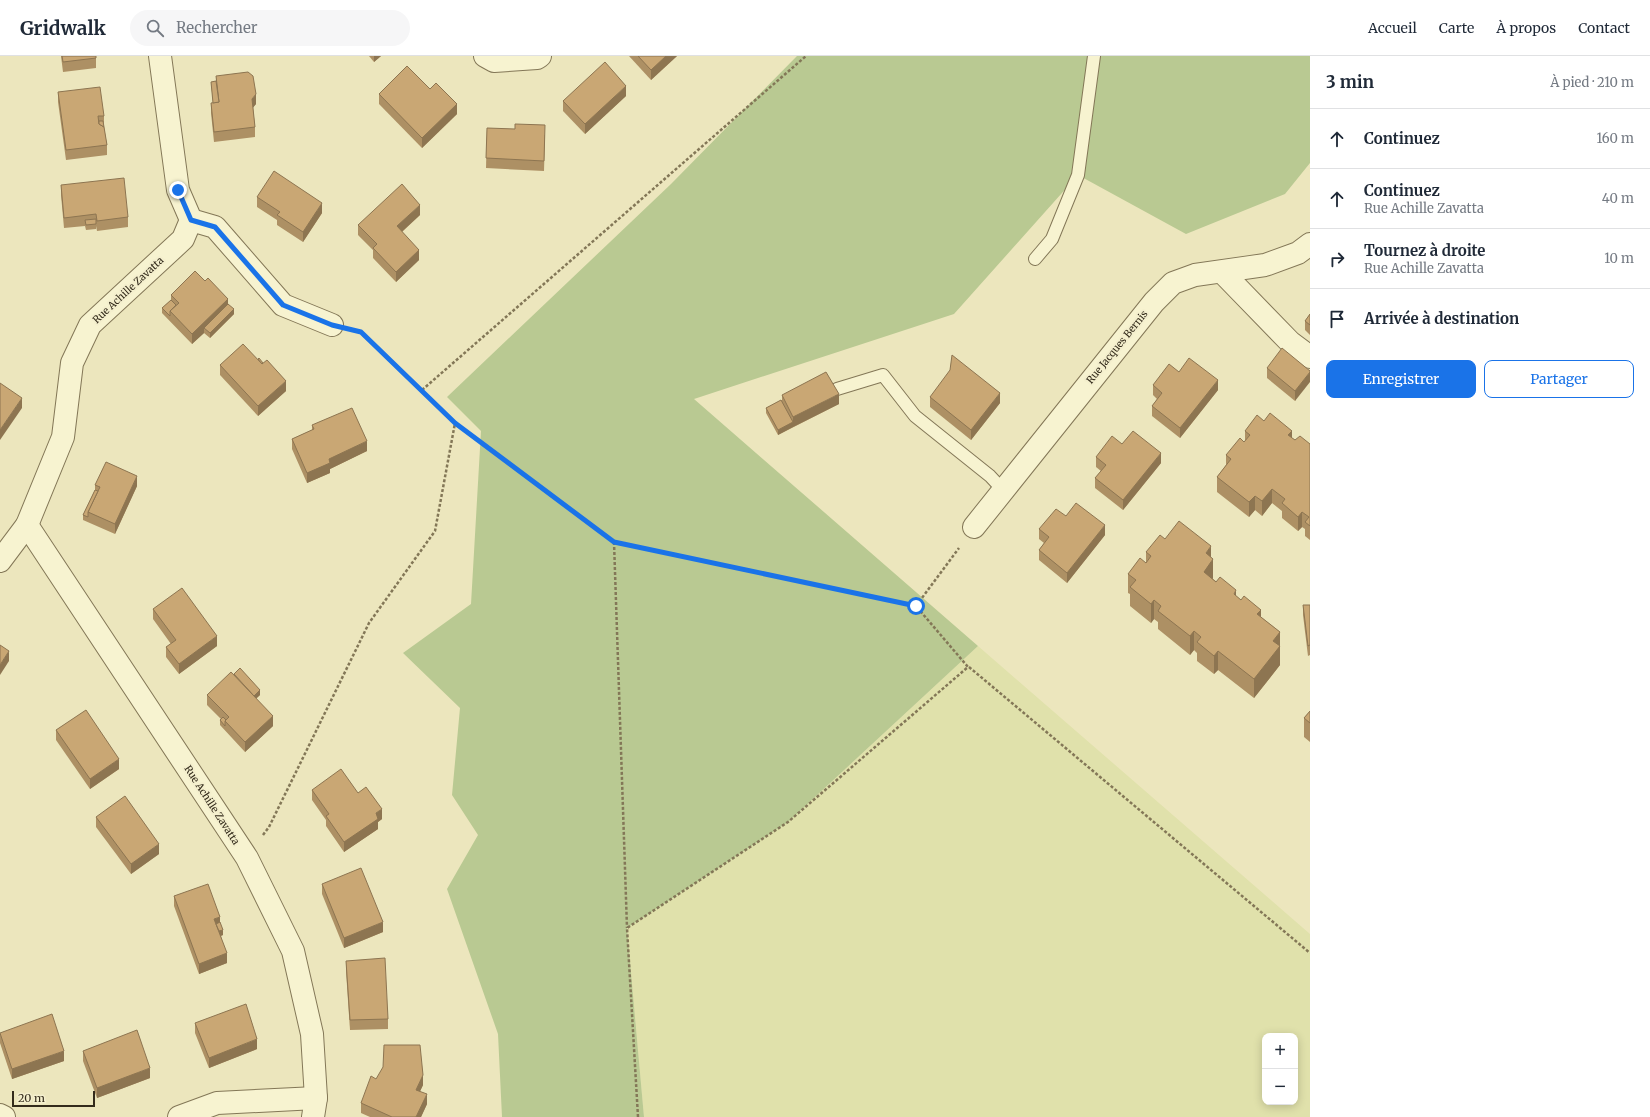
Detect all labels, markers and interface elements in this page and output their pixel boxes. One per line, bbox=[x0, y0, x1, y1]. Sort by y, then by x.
search box bbox=[130, 10, 410, 46]
text: Gridwalk bbox=[20, 16, 106, 40]
icon: search bbox=[144, 17, 166, 39]
text: Rechercher bbox=[176, 18, 258, 37]
text: Accueil bbox=[1368, 19, 1417, 37]
text: Carte bbox=[1439, 19, 1474, 37]
text: À propos bbox=[1496, 19, 1556, 37]
text: Contact bbox=[1578, 19, 1630, 37]
text: 3 min bbox=[1326, 71, 1374, 93]
text: À pied · 210 m bbox=[1550, 74, 1634, 91]
icon: ahead bbox=[1326, 128, 1348, 150]
text: Continuez bbox=[1364, 129, 1440, 148]
text: 160 m bbox=[1596, 130, 1634, 147]
route end bbox=[169, 181, 187, 199]
text: Continuez bbox=[1364, 181, 1440, 200]
icon: ahead bbox=[1326, 188, 1348, 210]
text: 40 m bbox=[1602, 190, 1634, 207]
text: Rue Achille Zavatta bbox=[1364, 200, 1484, 217]
text: Tournez à droite bbox=[1364, 241, 1485, 260]
icon: right bbox=[1326, 248, 1348, 270]
text: 10 m bbox=[1604, 250, 1634, 267]
street label: Rue Achille Zavatta bbox=[90, 253, 167, 326]
text: Rue Achille Zavatta bbox=[1364, 260, 1484, 277]
street label: Rue Jacques Bernis bbox=[1083, 308, 1151, 386]
icon: arrive bbox=[1326, 308, 1348, 330]
text: Arrivée à destination bbox=[1364, 309, 1519, 328]
button: Enregistrer bbox=[1326, 360, 1476, 398]
button: Partager bbox=[1484, 360, 1634, 398]
route start bbox=[907, 597, 925, 615]
street label: Rue Achille Zavatta bbox=[181, 763, 243, 848]
map controls bbox=[1262, 1033, 1298, 1105]
button: + bbox=[1262, 1033, 1298, 1069]
button: − bbox=[1262, 1069, 1298, 1105]
scale bar bbox=[12, 1089, 95, 1108]
text: 20 m bbox=[18, 1091, 45, 1105]

